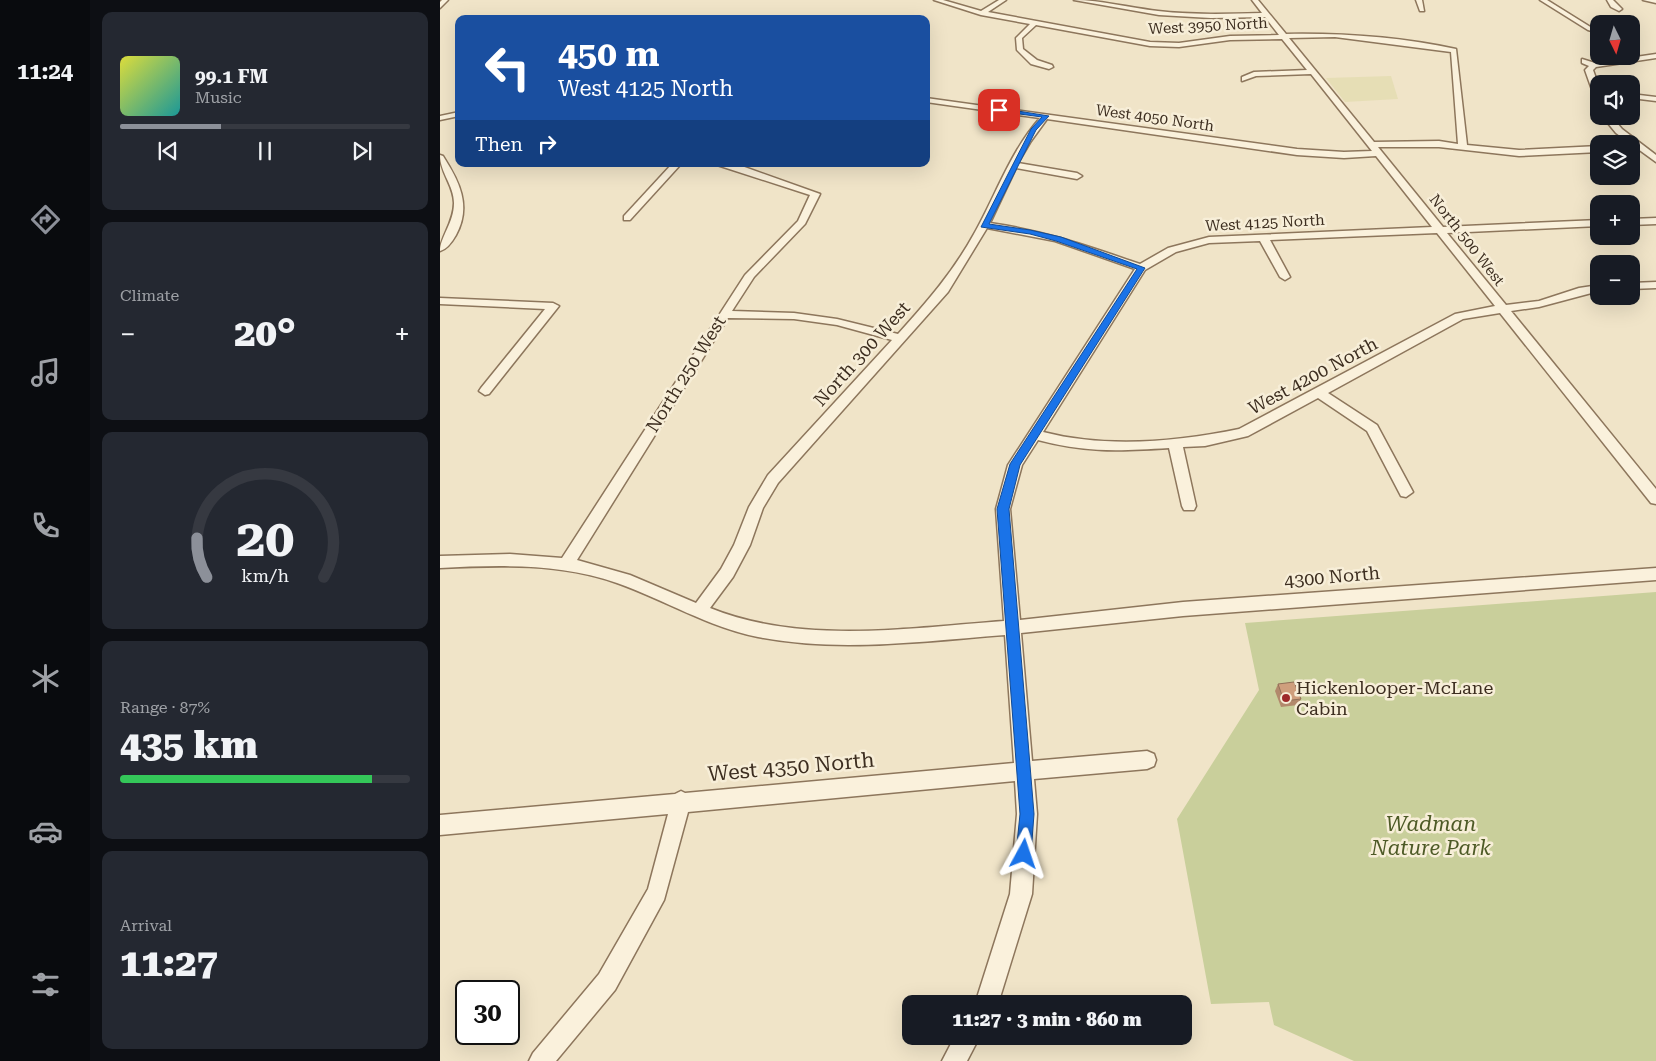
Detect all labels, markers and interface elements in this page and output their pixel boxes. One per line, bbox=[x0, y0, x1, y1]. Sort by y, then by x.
street label: West 3950 North bbox=[1148, 14, 1268, 38]
north arrow bbox=[1590, 15, 1640, 65]
map controls bbox=[1590, 15, 1640, 305]
text: 450 m bbox=[558, 34, 659, 75]
icon: left bbox=[475, 35, 540, 100]
text: 11:24 bbox=[17, 59, 73, 84]
text: 99.1 FM bbox=[195, 65, 268, 88]
button: sound bbox=[1590, 75, 1640, 125]
text: West 4125 North bbox=[558, 76, 733, 101]
text: Music bbox=[195, 88, 242, 107]
pin bbox=[978, 89, 1020, 131]
icon: arrive bbox=[985, 96, 1013, 124]
street label: West 4050 North bbox=[1095, 101, 1216, 135]
icon: right bbox=[533, 130, 561, 158]
text: Then bbox=[475, 133, 523, 156]
button: layers bbox=[1590, 135, 1640, 185]
icon: previous bbox=[154, 137, 182, 165]
icon: pause bbox=[251, 137, 279, 165]
icon: next bbox=[348, 137, 376, 165]
street label: North 500 West bbox=[1426, 191, 1509, 290]
button: + bbox=[1590, 195, 1640, 245]
icon: directions bbox=[28, 202, 63, 237]
street label: West 4125 North bbox=[1205, 211, 1325, 235]
button: − bbox=[1590, 255, 1640, 305]
text: Climate bbox=[120, 286, 179, 305]
street label: North 300 West bbox=[809, 297, 914, 410]
text: 20° bbox=[234, 311, 296, 355]
street label: North 250 West bbox=[641, 311, 730, 436]
text: − bbox=[120, 318, 136, 351]
text: + bbox=[394, 318, 410, 351]
street label: West 4200 North bbox=[1245, 332, 1381, 418]
icon: music bbox=[28, 355, 63, 390]
icon: phone bbox=[28, 508, 63, 543]
text: 20 bbox=[236, 508, 294, 569]
street label: 4300 North bbox=[1283, 562, 1381, 591]
text: km/h bbox=[241, 565, 289, 586]
icon: climate bbox=[28, 661, 63, 696]
place label: Hickenlooper-McLane Cabin bbox=[1296, 677, 1493, 719]
marker: Hickenlooper-McLane Cabin bbox=[1280, 692, 1292, 704]
text: Range · 87% bbox=[120, 698, 210, 717]
text: 435 km bbox=[120, 723, 258, 767]
street label: West 4350 North bbox=[707, 748, 876, 786]
park label: Wadman Nature Park bbox=[1370, 812, 1492, 860]
icon: car bbox=[28, 814, 63, 849]
position arrow bbox=[997, 827, 1049, 879]
text: Arrival bbox=[120, 916, 172, 935]
text: 11:27 bbox=[120, 941, 218, 985]
icon: filters bbox=[28, 967, 63, 1002]
speed limit sign: 30 bbox=[455, 980, 520, 1045]
text: 11:27 · 3 min · 860 m bbox=[952, 1008, 1142, 1031]

